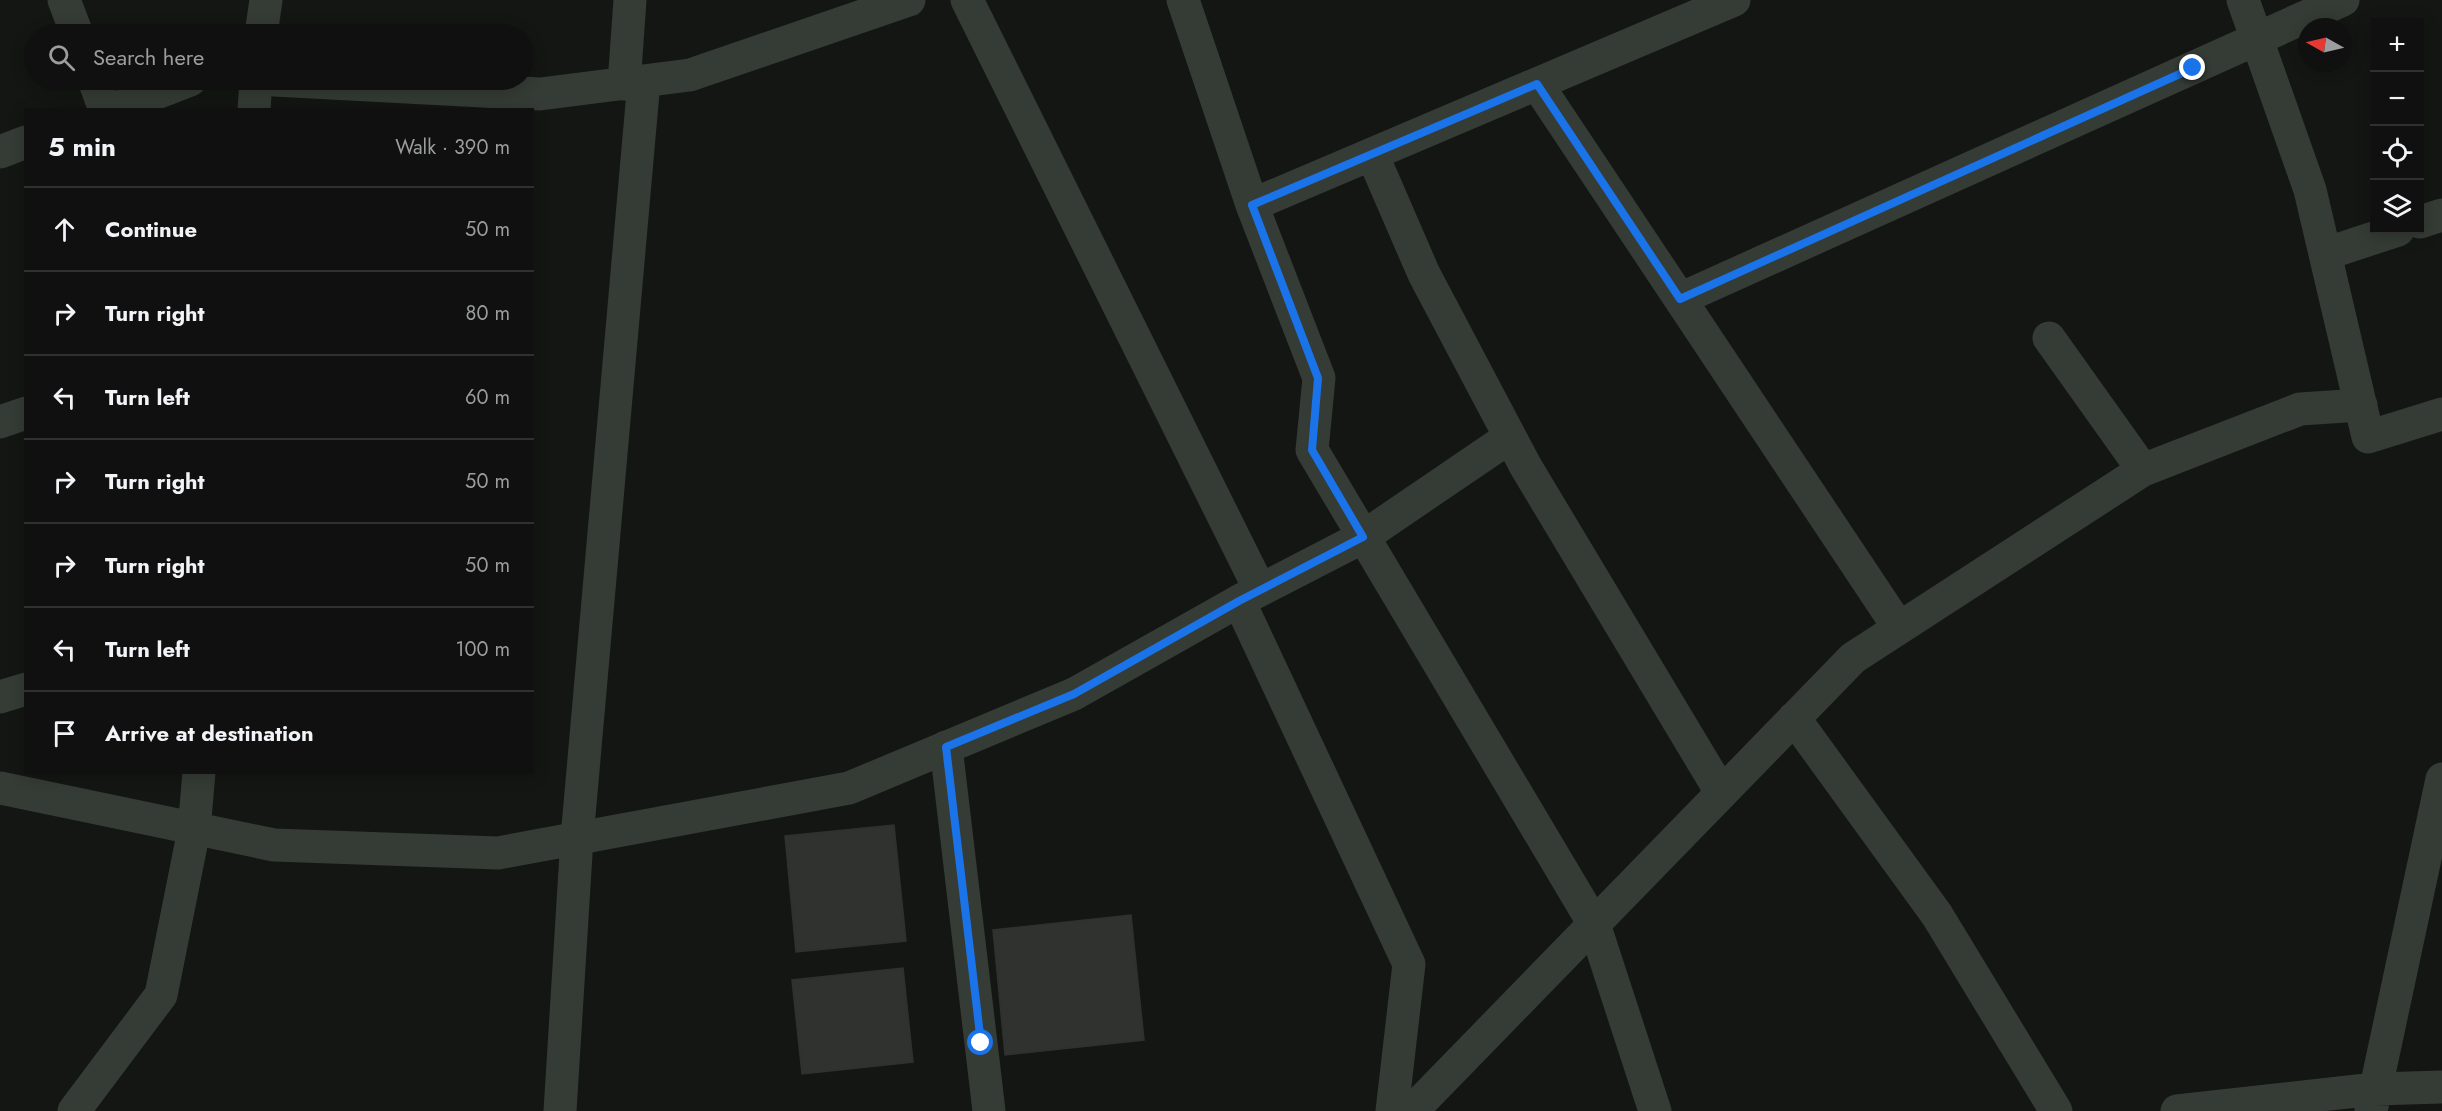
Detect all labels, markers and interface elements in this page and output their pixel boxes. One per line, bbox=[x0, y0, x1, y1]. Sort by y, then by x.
north arrow bbox=[2298, 18, 2352, 72]
map controls bbox=[2370, 18, 2424, 234]
button: + bbox=[2370, 18, 2424, 72]
search box bbox=[24, 24, 534, 90]
icon: search bbox=[45, 41, 78, 74]
text: Search here bbox=[93, 41, 204, 73]
route end bbox=[2179, 54, 2205, 80]
button: − bbox=[2370, 72, 2424, 126]
button: locate bbox=[2370, 126, 2424, 180]
text: 5 min bbox=[48, 128, 116, 166]
text: Walk · 390 m bbox=[395, 133, 510, 162]
button: layers bbox=[2370, 180, 2424, 234]
icon: ahead bbox=[48, 213, 81, 246]
text: Continue bbox=[105, 213, 197, 245]
text: 50 m bbox=[465, 215, 510, 244]
icon: right bbox=[48, 297, 81, 330]
text: Turn right bbox=[105, 297, 205, 329]
text: 80 m bbox=[465, 299, 510, 328]
icon: left bbox=[48, 381, 81, 414]
text: Turn left bbox=[105, 381, 190, 413]
text: 60 m bbox=[465, 383, 510, 412]
icon: right bbox=[48, 465, 81, 498]
text: Turn right bbox=[105, 465, 205, 497]
text: 50 m bbox=[465, 467, 510, 496]
icon: right bbox=[48, 549, 81, 582]
text: Turn right bbox=[105, 549, 205, 581]
text: 50 m bbox=[465, 551, 510, 580]
icon: left bbox=[48, 633, 81, 666]
text: Turn left bbox=[105, 633, 190, 665]
text: 100 m bbox=[455, 635, 510, 664]
icon: arrive bbox=[48, 717, 81, 750]
text: Arrive at destination bbox=[105, 717, 314, 749]
route start bbox=[967, 1029, 993, 1055]

